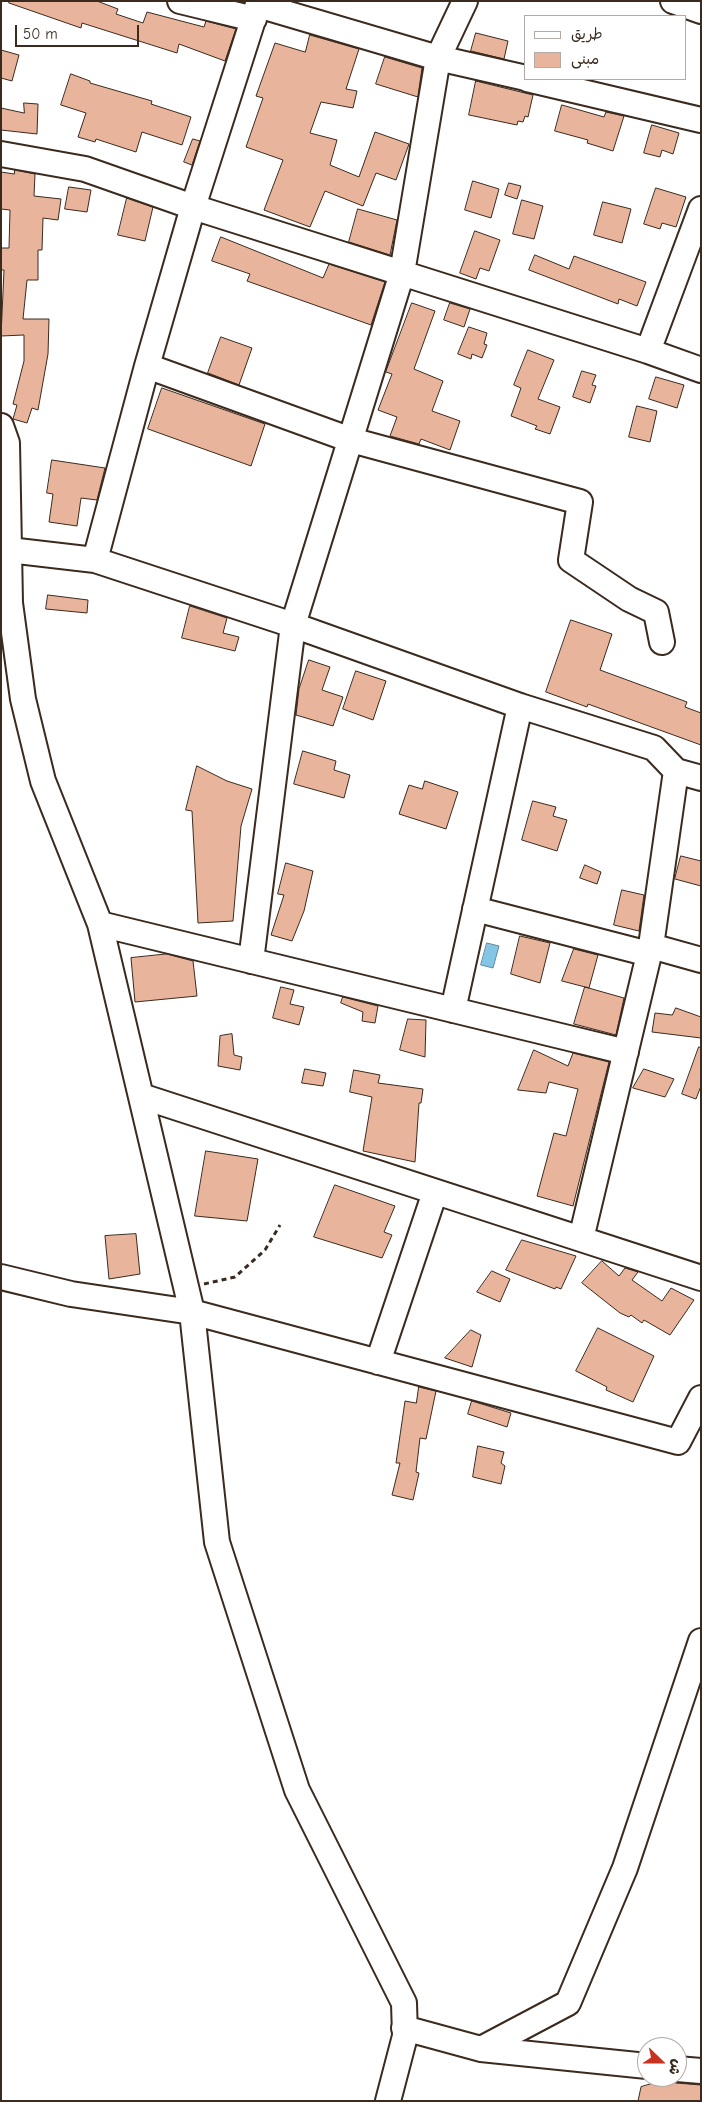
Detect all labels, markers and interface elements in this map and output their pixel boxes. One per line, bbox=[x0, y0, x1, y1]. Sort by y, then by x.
scale bar bbox=[18, 15, 141, 47]
legend bbox=[524, 15, 687, 80]
text: 50 m bbox=[23, 25, 58, 43]
text: طريق bbox=[571, 25, 603, 43]
text: مبنى bbox=[571, 50, 599, 68]
north arrow bbox=[637, 2037, 687, 2087]
text: ش bbox=[665, 2057, 686, 2078]

